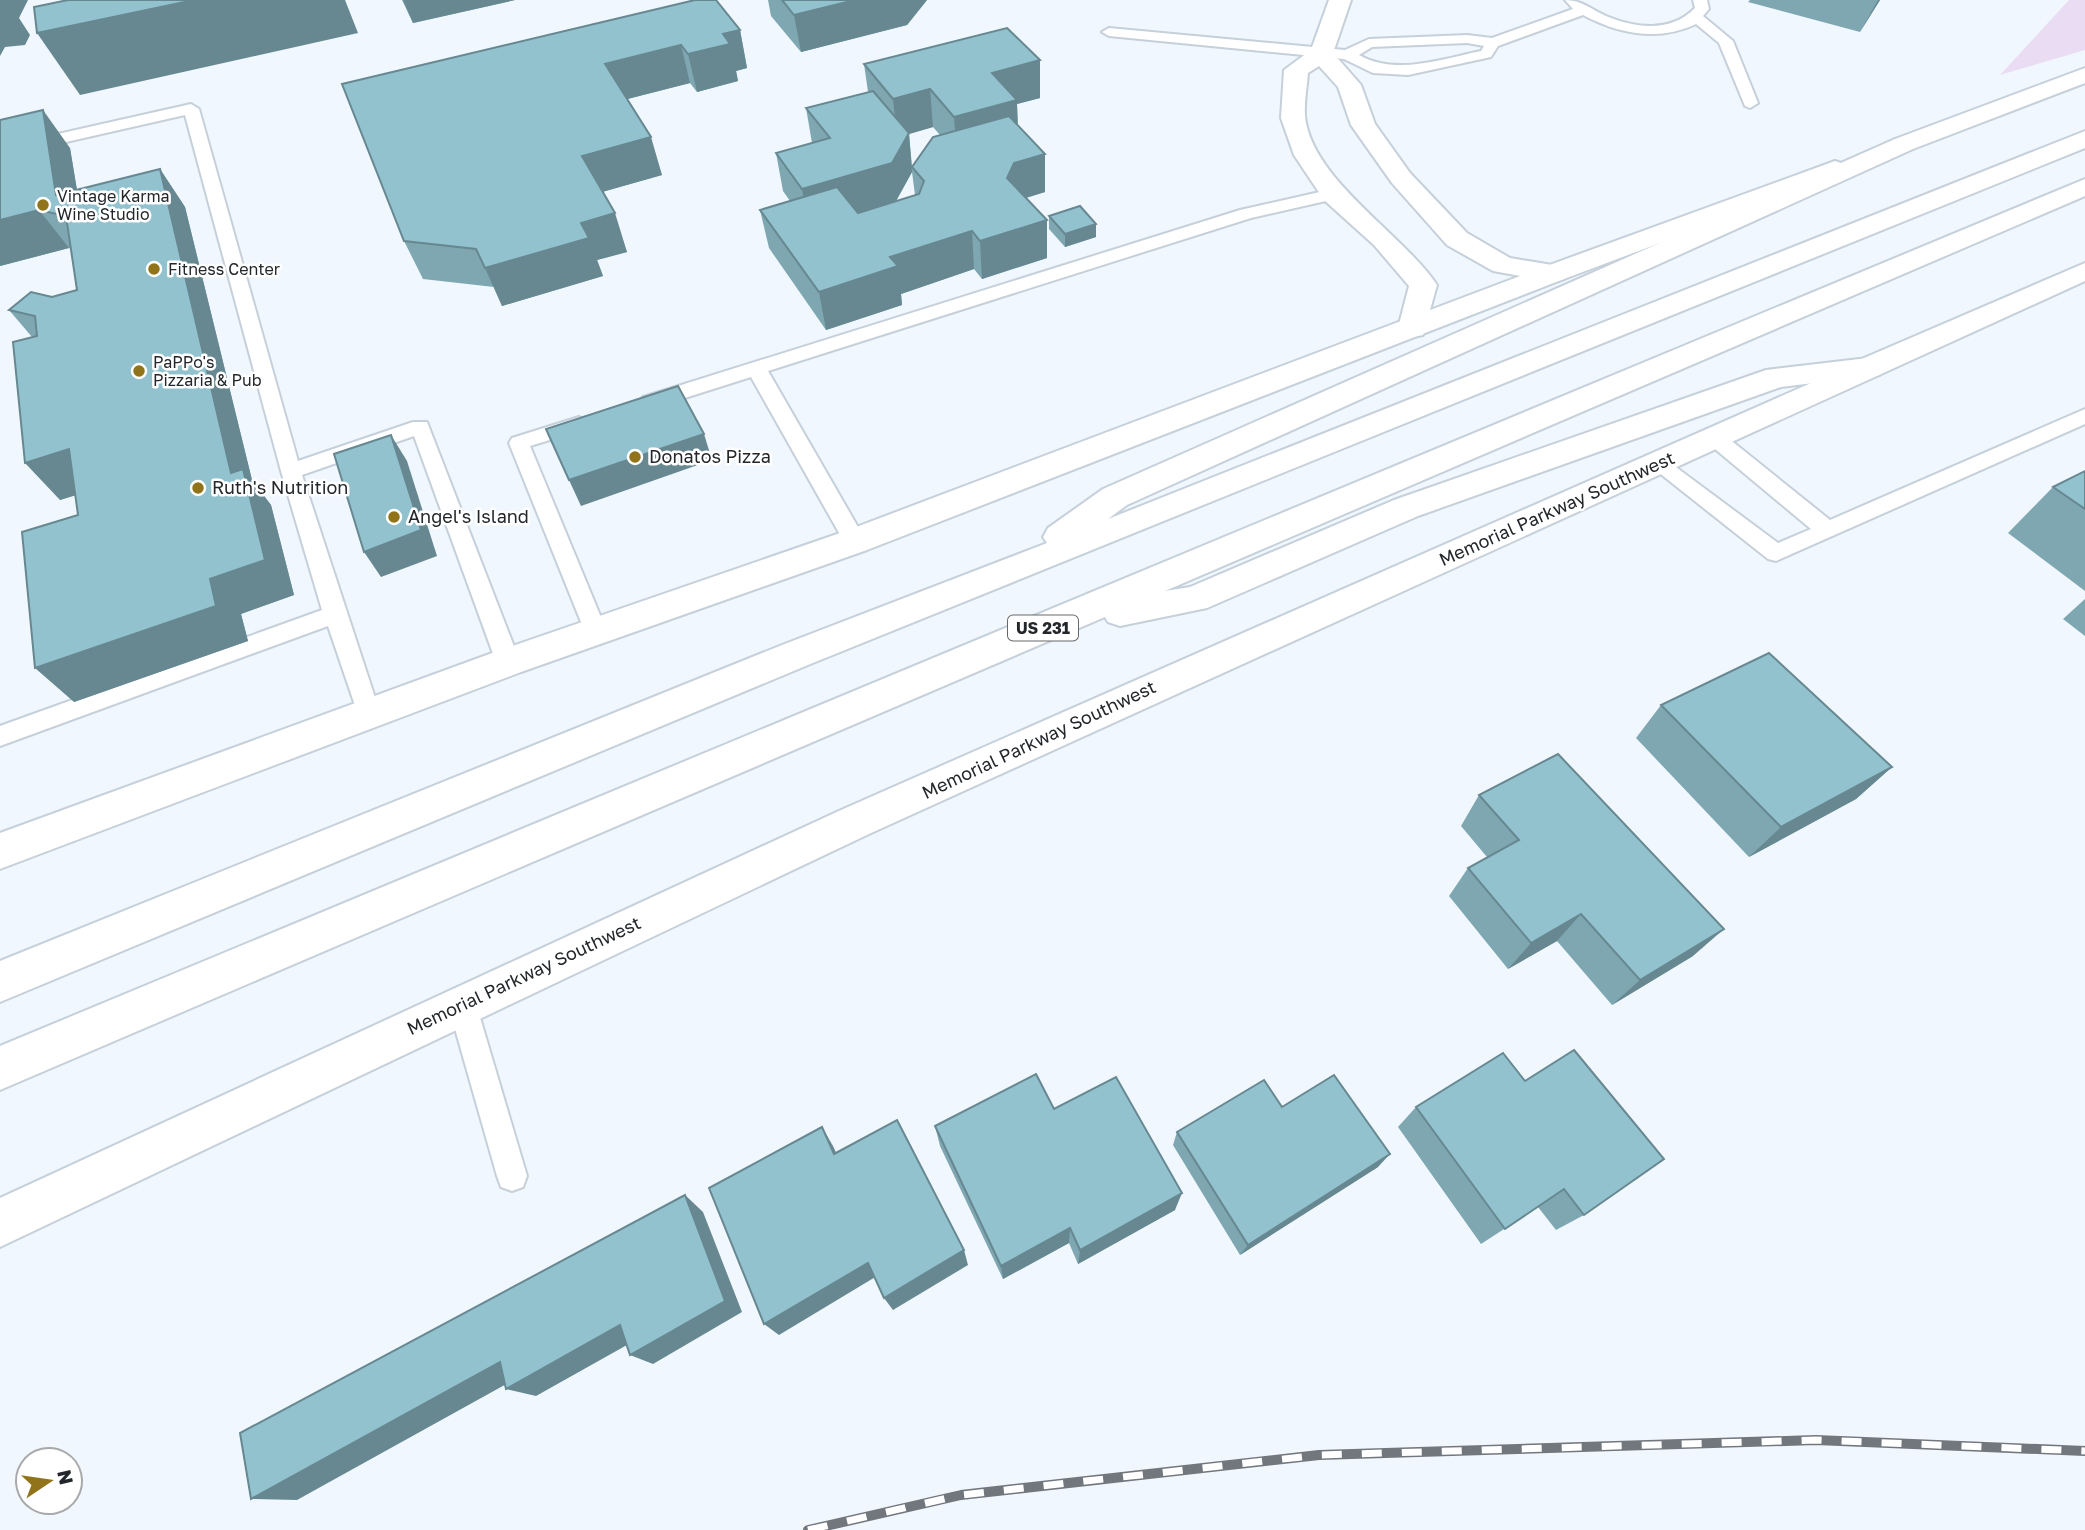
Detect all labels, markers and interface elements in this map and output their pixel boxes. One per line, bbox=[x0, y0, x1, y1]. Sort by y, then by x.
place label: Vintage Karma Wine Studio bbox=[57, 186, 170, 224]
marker: Vintage Karma Wine Studio bbox=[35, 197, 51, 213]
place label: Fitness Center bbox=[168, 259, 280, 279]
marker: Fitness Center bbox=[146, 261, 162, 277]
place label: PaPPo's Pizzaria & Pub bbox=[153, 352, 262, 390]
marker: PaPPo's Pizzaria & Pub bbox=[131, 363, 147, 379]
place label: Donatos Pizza bbox=[649, 445, 771, 467]
street label: Memorial Parkway Southwest bbox=[1435, 446, 1678, 570]
marker: Donatos Pizza bbox=[627, 449, 643, 465]
place label: Ruth's Nutrition bbox=[212, 476, 348, 498]
marker: Ruth's Nutrition bbox=[190, 480, 206, 496]
place label: Angel's Island bbox=[408, 505, 529, 527]
marker: Angel's Island bbox=[386, 509, 402, 525]
road number: US 231 bbox=[1008, 615, 1078, 640]
street label: Memorial Parkway Southwest bbox=[918, 675, 1159, 803]
street label: Memorial Parkway Southwest bbox=[403, 911, 644, 1039]
north arrow bbox=[14, 1446, 84, 1516]
text: N bbox=[53, 1467, 79, 1487]

